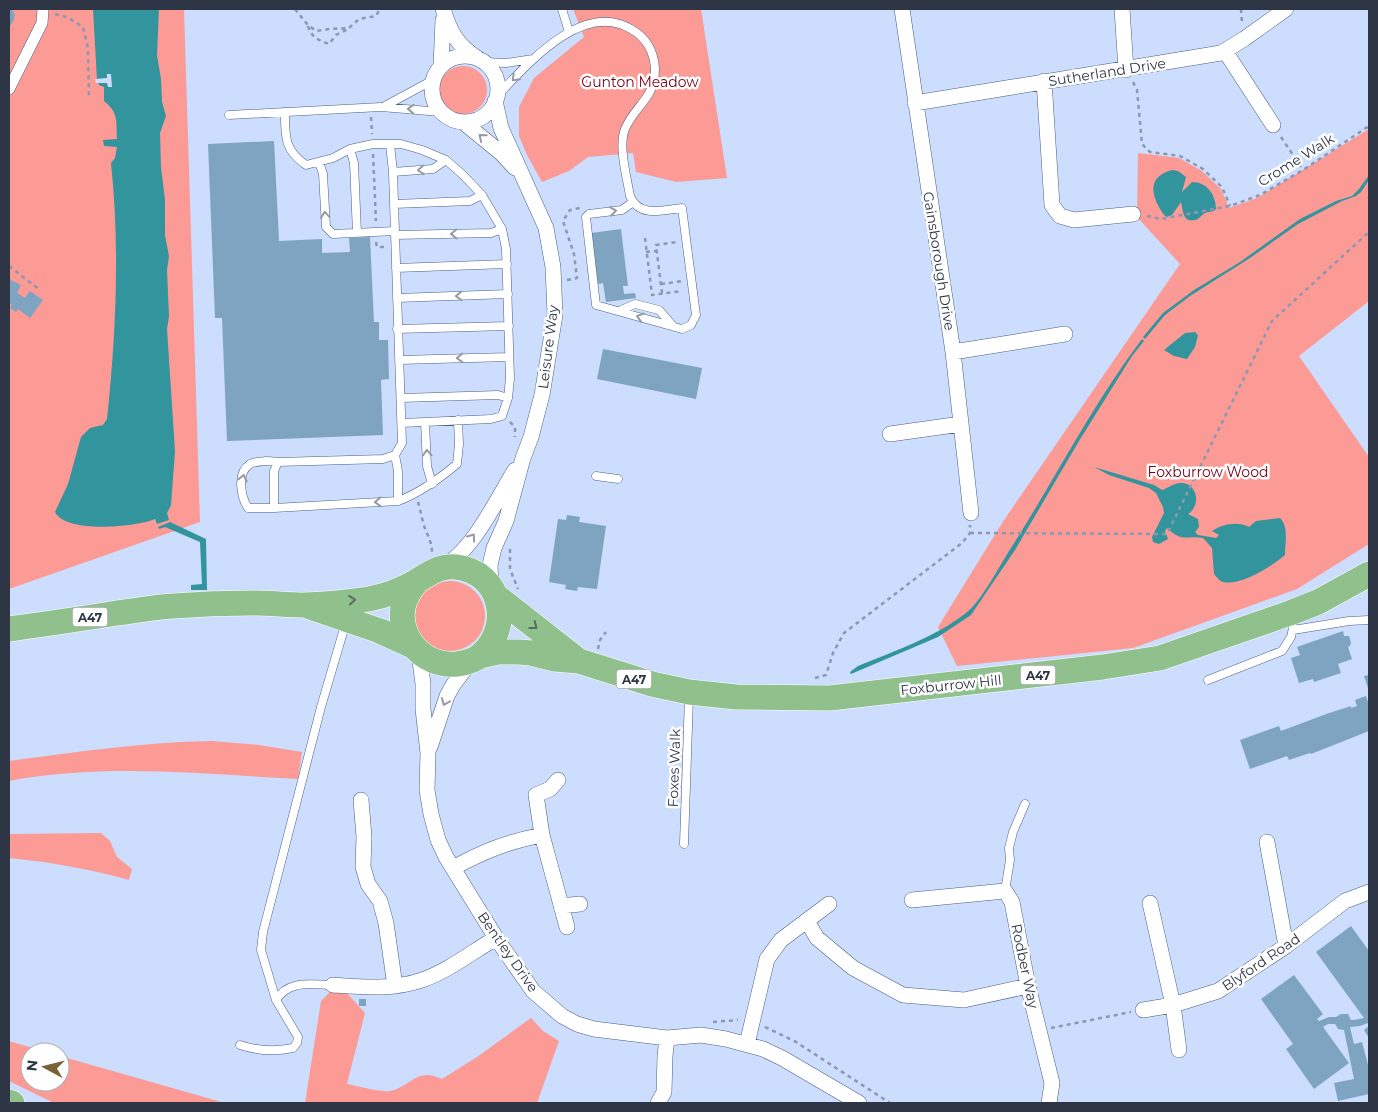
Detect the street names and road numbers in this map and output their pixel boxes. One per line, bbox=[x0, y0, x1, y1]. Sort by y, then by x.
street label: Sutherland Drive bbox=[1047, 54, 1167, 90]
street label: Crome Walk bbox=[1255, 129, 1338, 191]
street label: Gainsborough Drive bbox=[919, 190, 959, 332]
street label: Leisure Way bbox=[534, 304, 562, 390]
road number: A47 bbox=[72, 608, 108, 626]
road number: A47 bbox=[1020, 666, 1056, 684]
road number: A47 bbox=[616, 670, 652, 689]
street label: Foxburrow Hill bbox=[899, 671, 1003, 699]
street label: Foxes Walk bbox=[664, 728, 684, 808]
street label: Bentley Drive bbox=[474, 908, 542, 996]
street label: Rodber Way bbox=[1007, 922, 1043, 1010]
street label: Blyford Road bbox=[1218, 929, 1304, 995]

